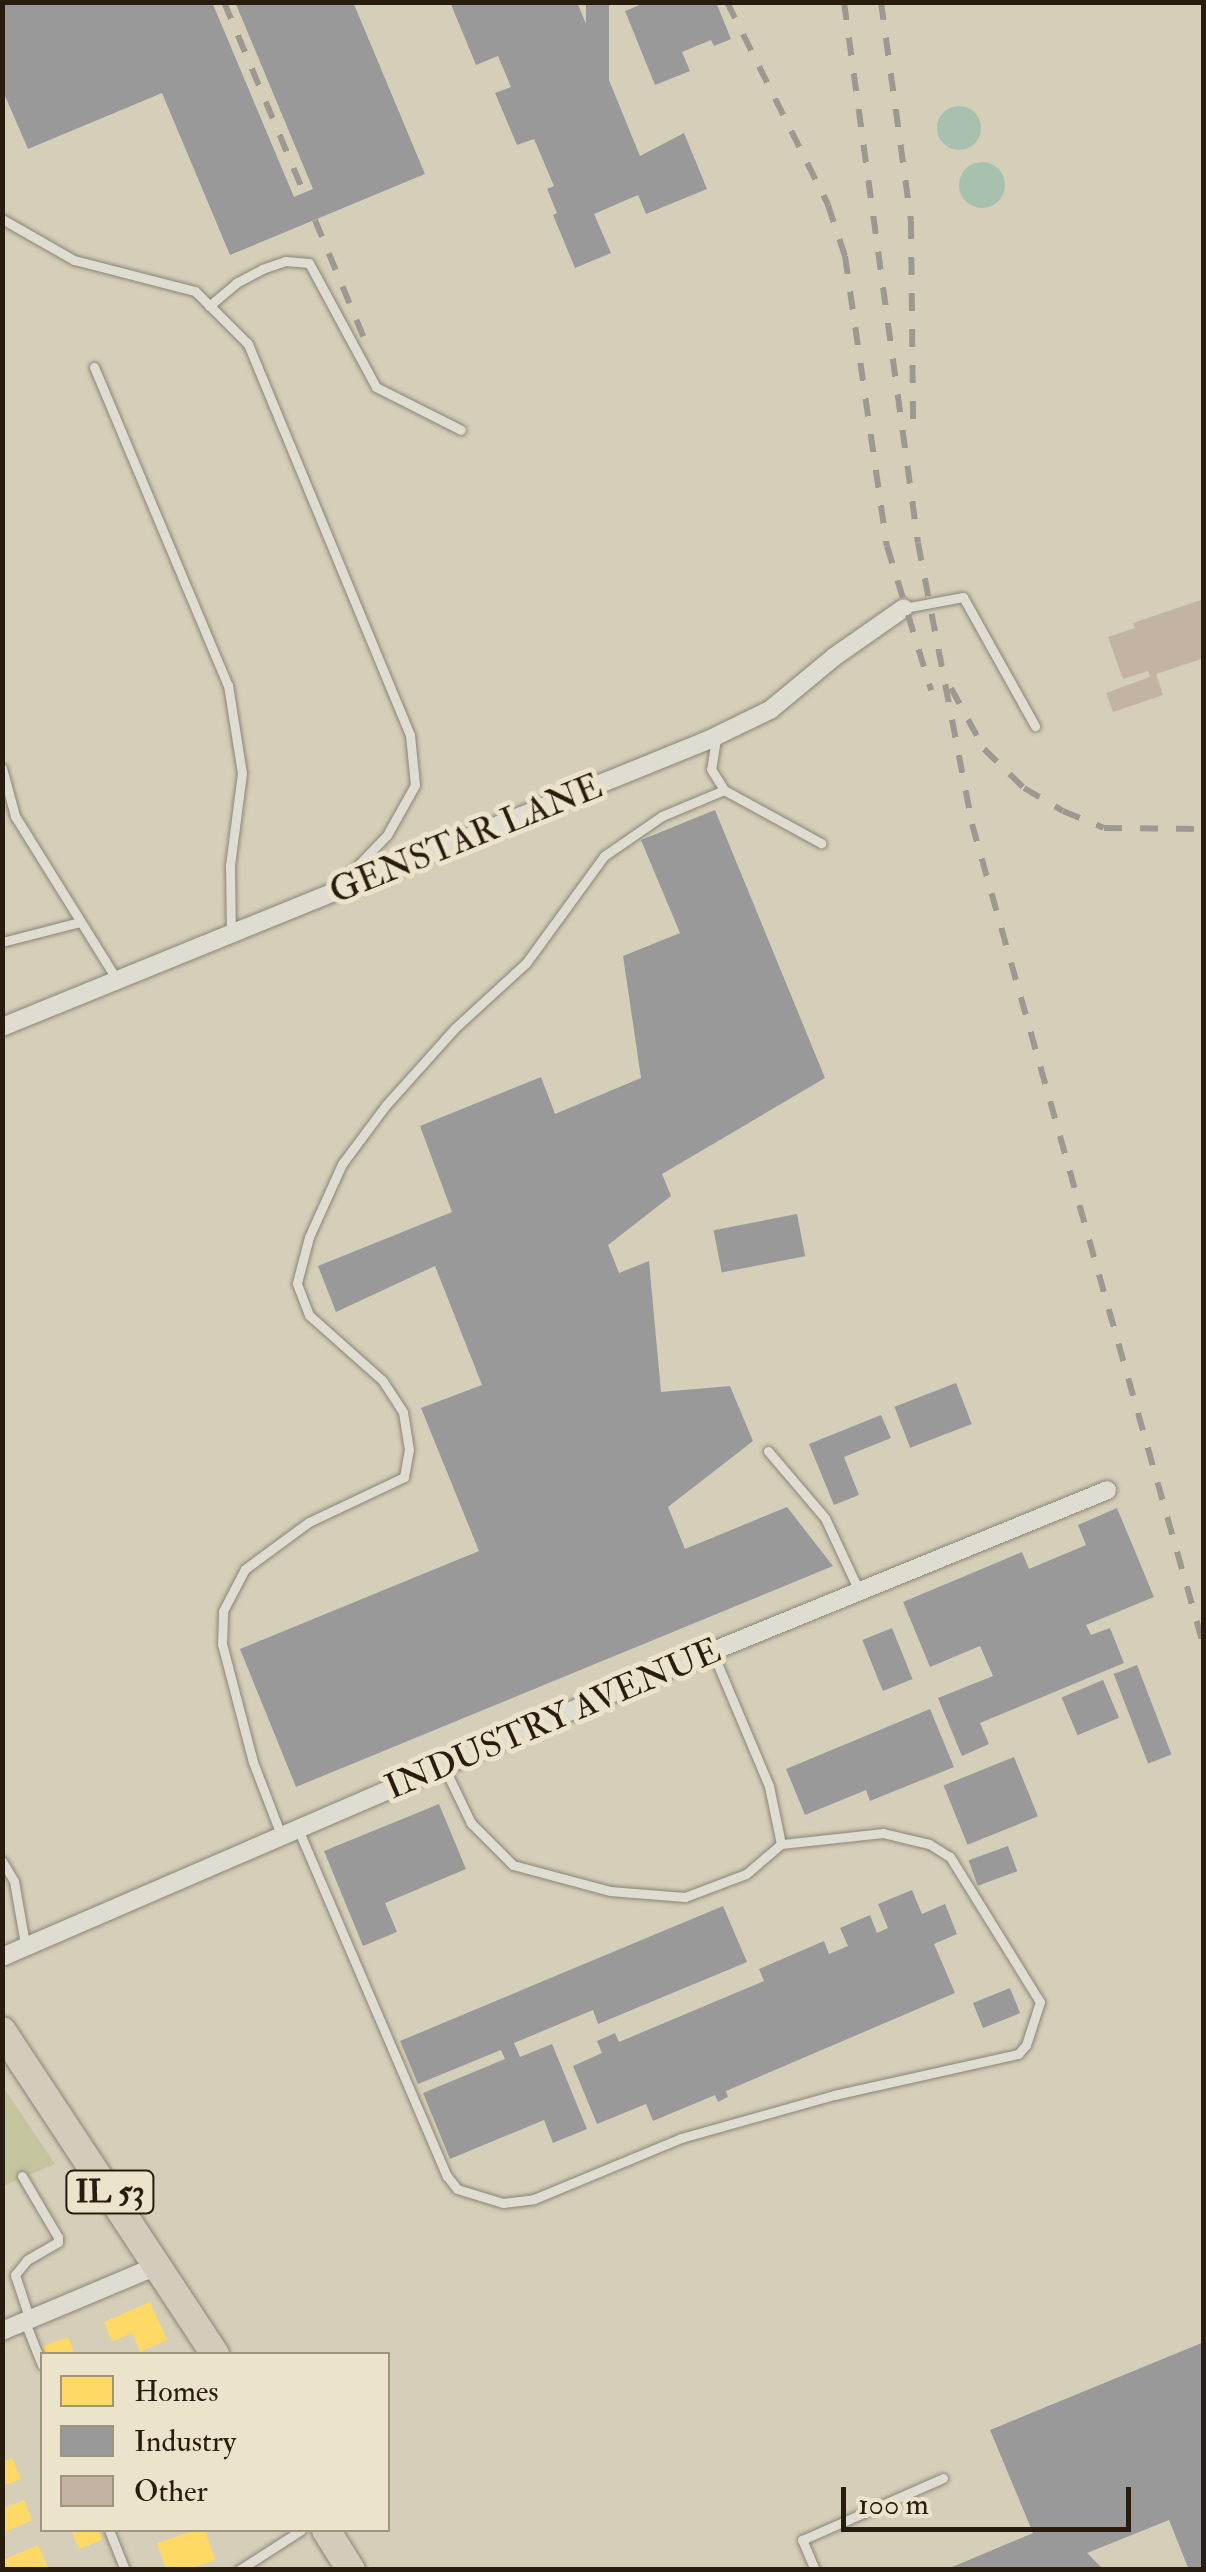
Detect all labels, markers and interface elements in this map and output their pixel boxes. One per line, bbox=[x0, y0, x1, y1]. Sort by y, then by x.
street label: GENSTAR LANE bbox=[324, 765, 608, 913]
street label: INDUSTRY AVENUE bbox=[379, 1629, 727, 1809]
road number: IL 53 bbox=[65, 2165, 155, 2219]
legend bbox=[40, 2352, 390, 2532]
text: Homes bbox=[134, 2373, 219, 2410]
text: Industry bbox=[134, 2423, 236, 2460]
scale bar bbox=[846, 2467, 1136, 2529]
text: Other bbox=[134, 2473, 208, 2510]
text: 100 m bbox=[858, 2486, 929, 2523]

